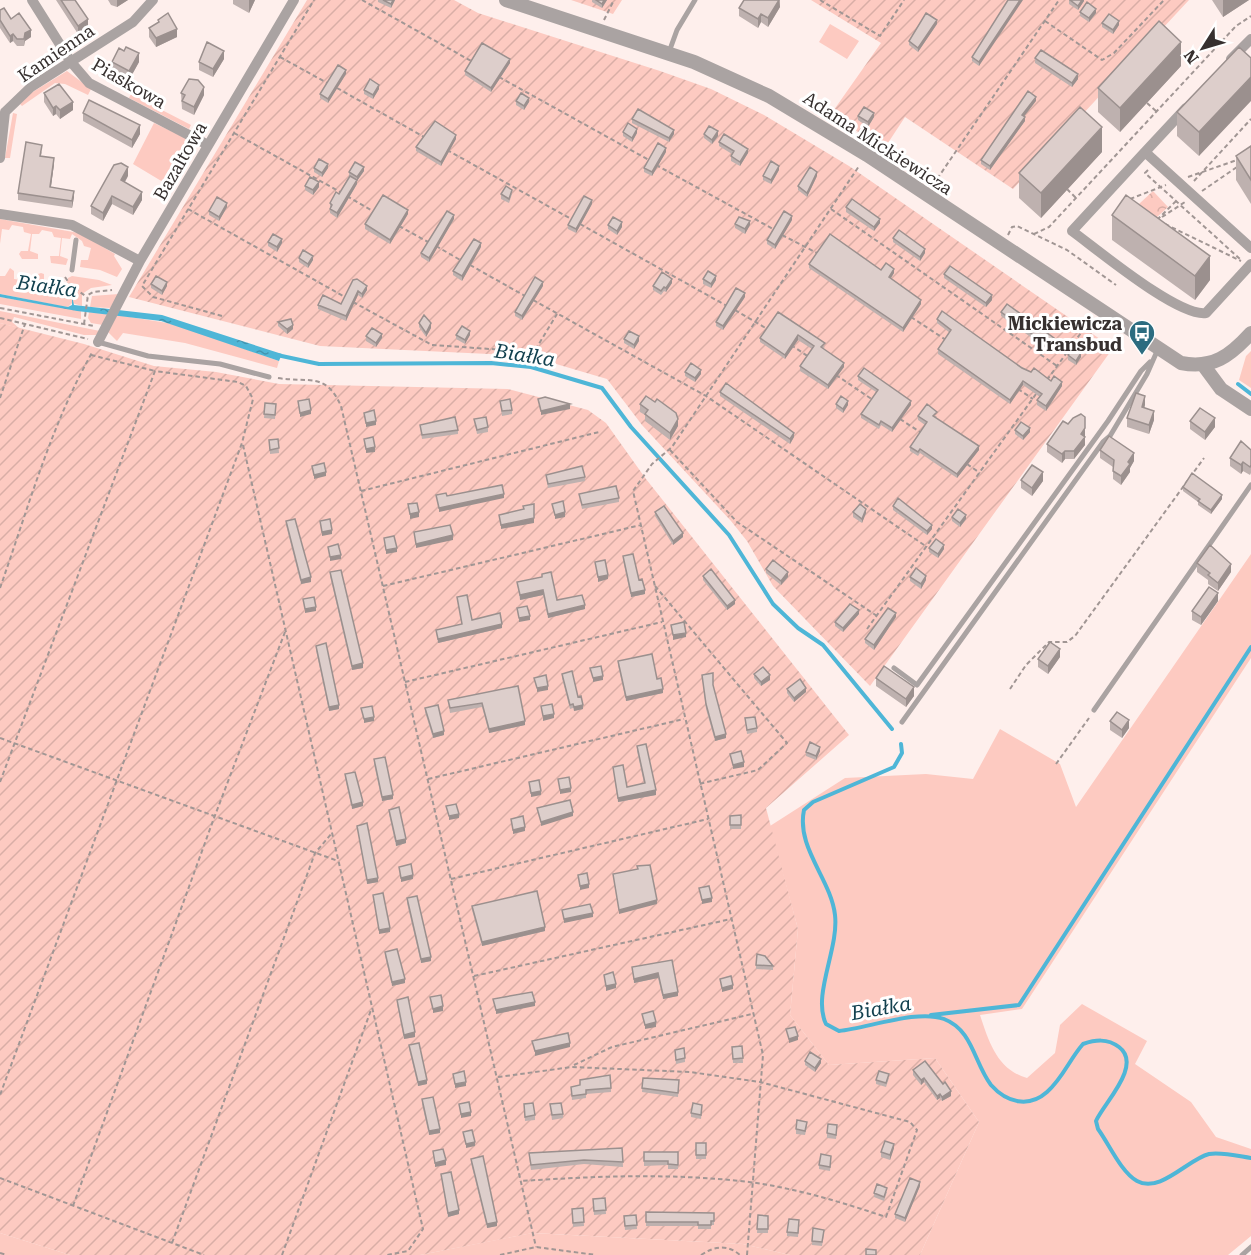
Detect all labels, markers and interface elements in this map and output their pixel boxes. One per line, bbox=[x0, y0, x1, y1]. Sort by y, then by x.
north arrow bbox=[1173, 18, 1233, 78]
street label: Kamienna bbox=[14, 20, 98, 86]
text: N bbox=[1180, 46, 1203, 67]
street label: Piaskowa bbox=[88, 54, 170, 113]
street label: Adama Mickiewicza bbox=[800, 87, 957, 199]
street label: Bazaltowa bbox=[149, 118, 211, 204]
water label: Białka bbox=[14, 270, 79, 302]
place label: Mickiewicza Transbud bbox=[1008, 313, 1122, 355]
bus stop icon: Mickiewicza Transbud bbox=[1127, 318, 1157, 356]
water label: Białka bbox=[492, 338, 557, 372]
water label: Białka bbox=[848, 991, 913, 1025]

